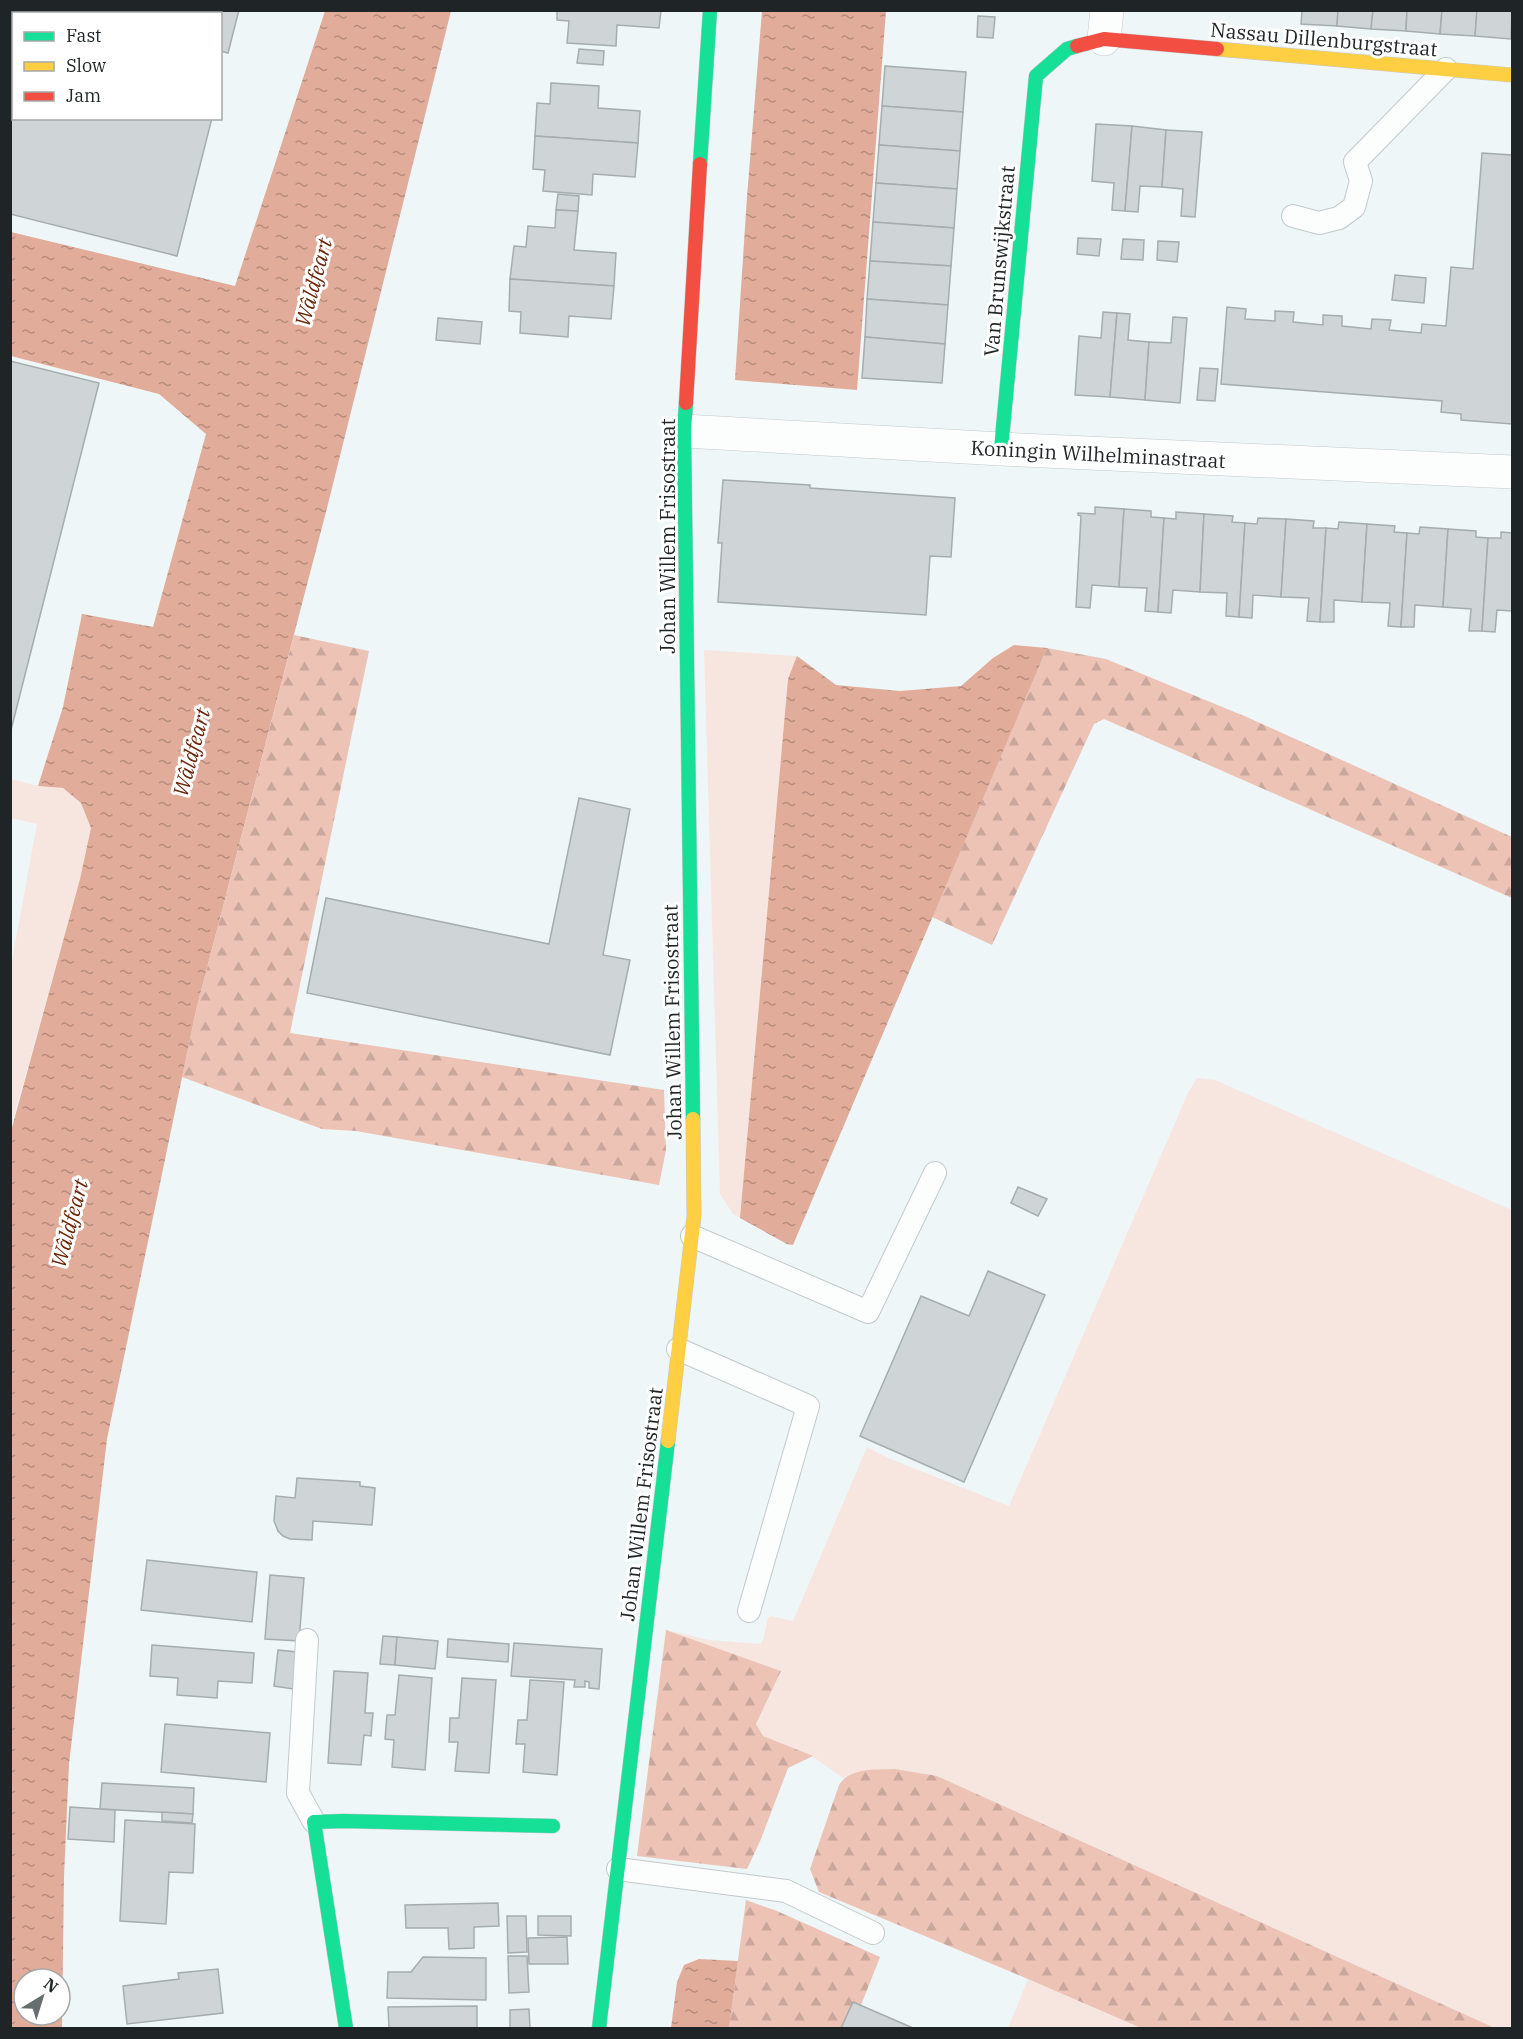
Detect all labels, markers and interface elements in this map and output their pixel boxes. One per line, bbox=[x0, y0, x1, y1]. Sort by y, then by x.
legend bbox=[12, 12, 222, 120]
street label: Nassau Dillenburgstraat bbox=[1209, 16, 1439, 62]
text: Fast bbox=[66, 24, 101, 47]
text: Slow bbox=[66, 54, 106, 77]
text: Jam bbox=[66, 84, 101, 107]
street label: Van Brunswijkstraat bbox=[977, 164, 1021, 358]
water label: Wâldfeart bbox=[288, 234, 338, 329]
street label: Johan Willem Frisostraat bbox=[654, 418, 681, 654]
street label: Koningin Wilhelminastraat bbox=[970, 434, 1226, 474]
water label: Wâldfeart bbox=[166, 704, 216, 799]
street label: Johan Willem Frisostraat bbox=[656, 904, 688, 1140]
water label: Wâldfeart bbox=[44, 1175, 94, 1270]
street label: Johan Willem Frisostraat bbox=[613, 1386, 669, 1622]
north arrow bbox=[12, 1967, 72, 2027]
text: N bbox=[40, 1973, 62, 1997]

